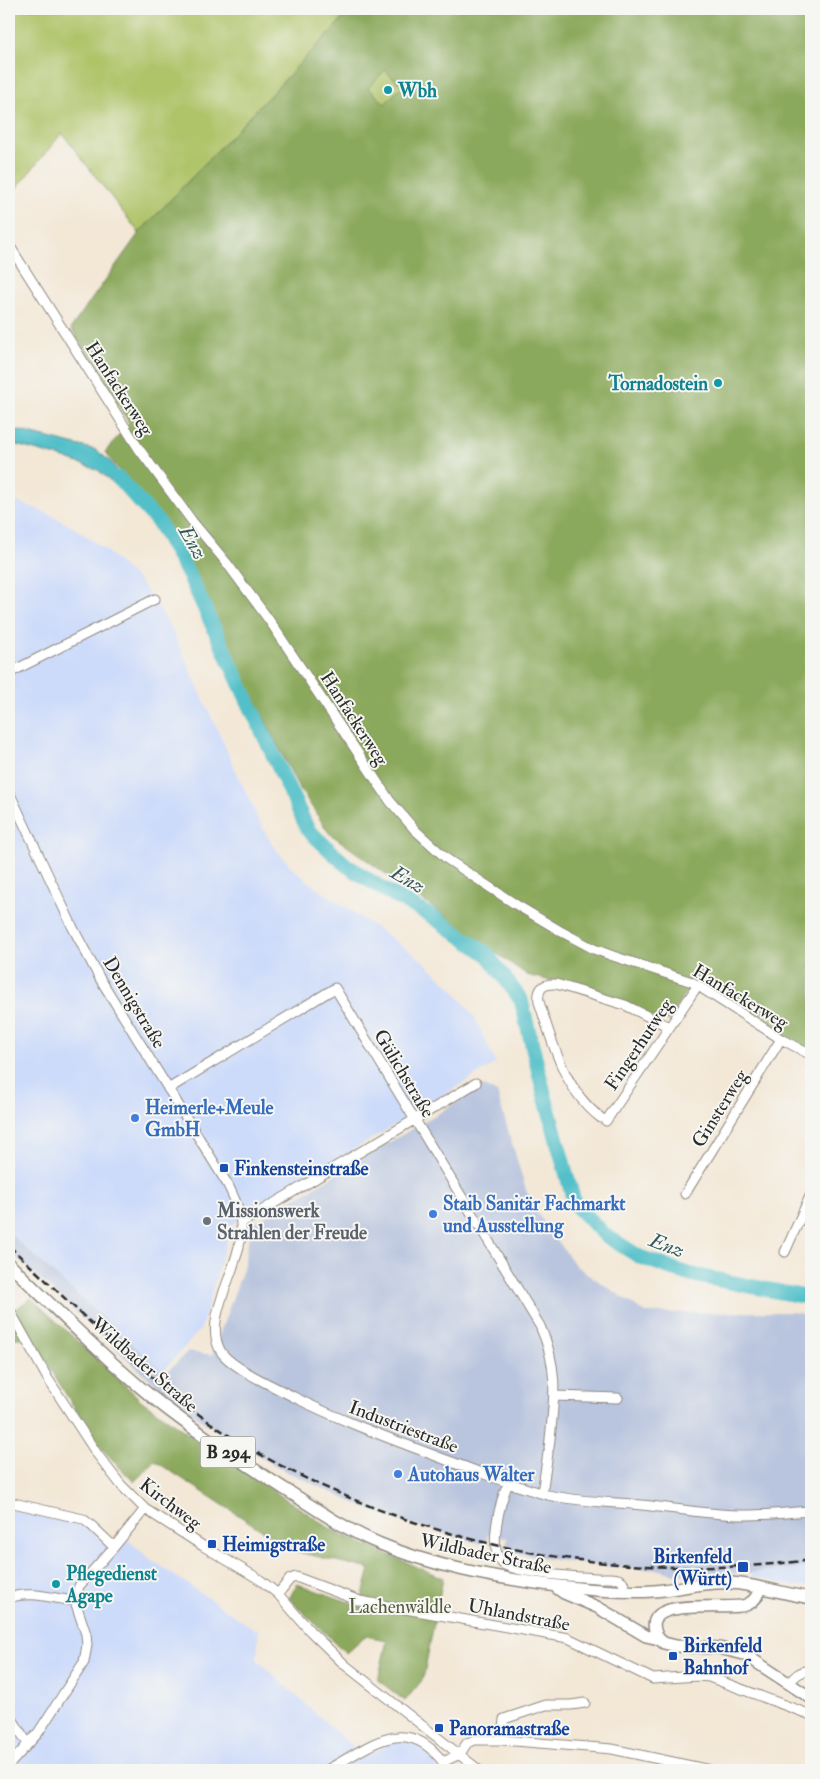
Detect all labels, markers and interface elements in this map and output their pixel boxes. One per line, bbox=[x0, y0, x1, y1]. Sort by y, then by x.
place label: Wbh bbox=[397, 79, 437, 103]
marker: Wbh bbox=[382, 84, 394, 96]
street label: Hanfackerweg bbox=[80, 337, 159, 441]
place label: Tornadostein bbox=[608, 372, 708, 396]
marker: Tornadostein bbox=[712, 377, 724, 389]
water label: Enz bbox=[172, 519, 212, 564]
street label: Hanfackerweg bbox=[315, 667, 394, 771]
water label: Enz bbox=[385, 859, 429, 899]
street label: Dennigstraße bbox=[97, 952, 171, 1053]
street label: Hanfackerweg bbox=[688, 959, 793, 1035]
street label: Fingerhutweg bbox=[599, 994, 679, 1095]
street label: Gülichstraße bbox=[368, 1025, 440, 1122]
street label: Ginsterweg bbox=[687, 1065, 754, 1152]
place label: Heimerle+Meule GmbH bbox=[145, 1096, 274, 1142]
marker: Heimerle+Meule GmbH bbox=[129, 1112, 141, 1124]
place label: Finkensteinstraße bbox=[234, 1157, 368, 1181]
marker: Finkensteinstraße bbox=[218, 1162, 230, 1174]
place label: Staib Sanitär Fachmarkt und Ausstellung bbox=[442, 1192, 626, 1239]
place label: Missionswerk Strahlen der Freude bbox=[216, 1199, 367, 1245]
marker: Staib Sanitär Fachmarkt und Ausstellung bbox=[427, 1208, 439, 1220]
marker: Missionswerk Strahlen der Freude bbox=[201, 1215, 213, 1227]
water label: Enz bbox=[644, 1227, 688, 1263]
street label: Wildbader Straße bbox=[85, 1311, 203, 1418]
street label: Industriestraße bbox=[346, 1395, 462, 1459]
road number: B 294 bbox=[200, 1436, 256, 1468]
place label: Autohaus Walter bbox=[407, 1463, 535, 1487]
marker: Autohaus Walter bbox=[392, 1468, 404, 1480]
street label: Kirchweg bbox=[135, 1473, 207, 1535]
street label: Wildbader Straße bbox=[417, 1528, 554, 1580]
place label: Heimigstraße bbox=[222, 1533, 325, 1558]
marker: Heimigstraße bbox=[206, 1538, 218, 1550]
place label: Birkenfeld (Württ) bbox=[653, 1545, 733, 1591]
marker: Birkenfeld (Württ) bbox=[736, 1560, 750, 1574]
place label: Pflegedienst Agape bbox=[65, 1562, 158, 1609]
marker: Pflegedienst Agape bbox=[50, 1578, 62, 1590]
street label: Uhlandstraße bbox=[466, 1593, 572, 1637]
park label: Lachenwäldle bbox=[348, 1595, 452, 1619]
place label: Birkenfeld Bahnhof bbox=[683, 1634, 763, 1680]
marker: Birkenfeld Bahnhof bbox=[667, 1650, 679, 1662]
place label: Panoramastraße bbox=[449, 1717, 570, 1741]
marker: Panoramastraße bbox=[433, 1722, 445, 1734]

